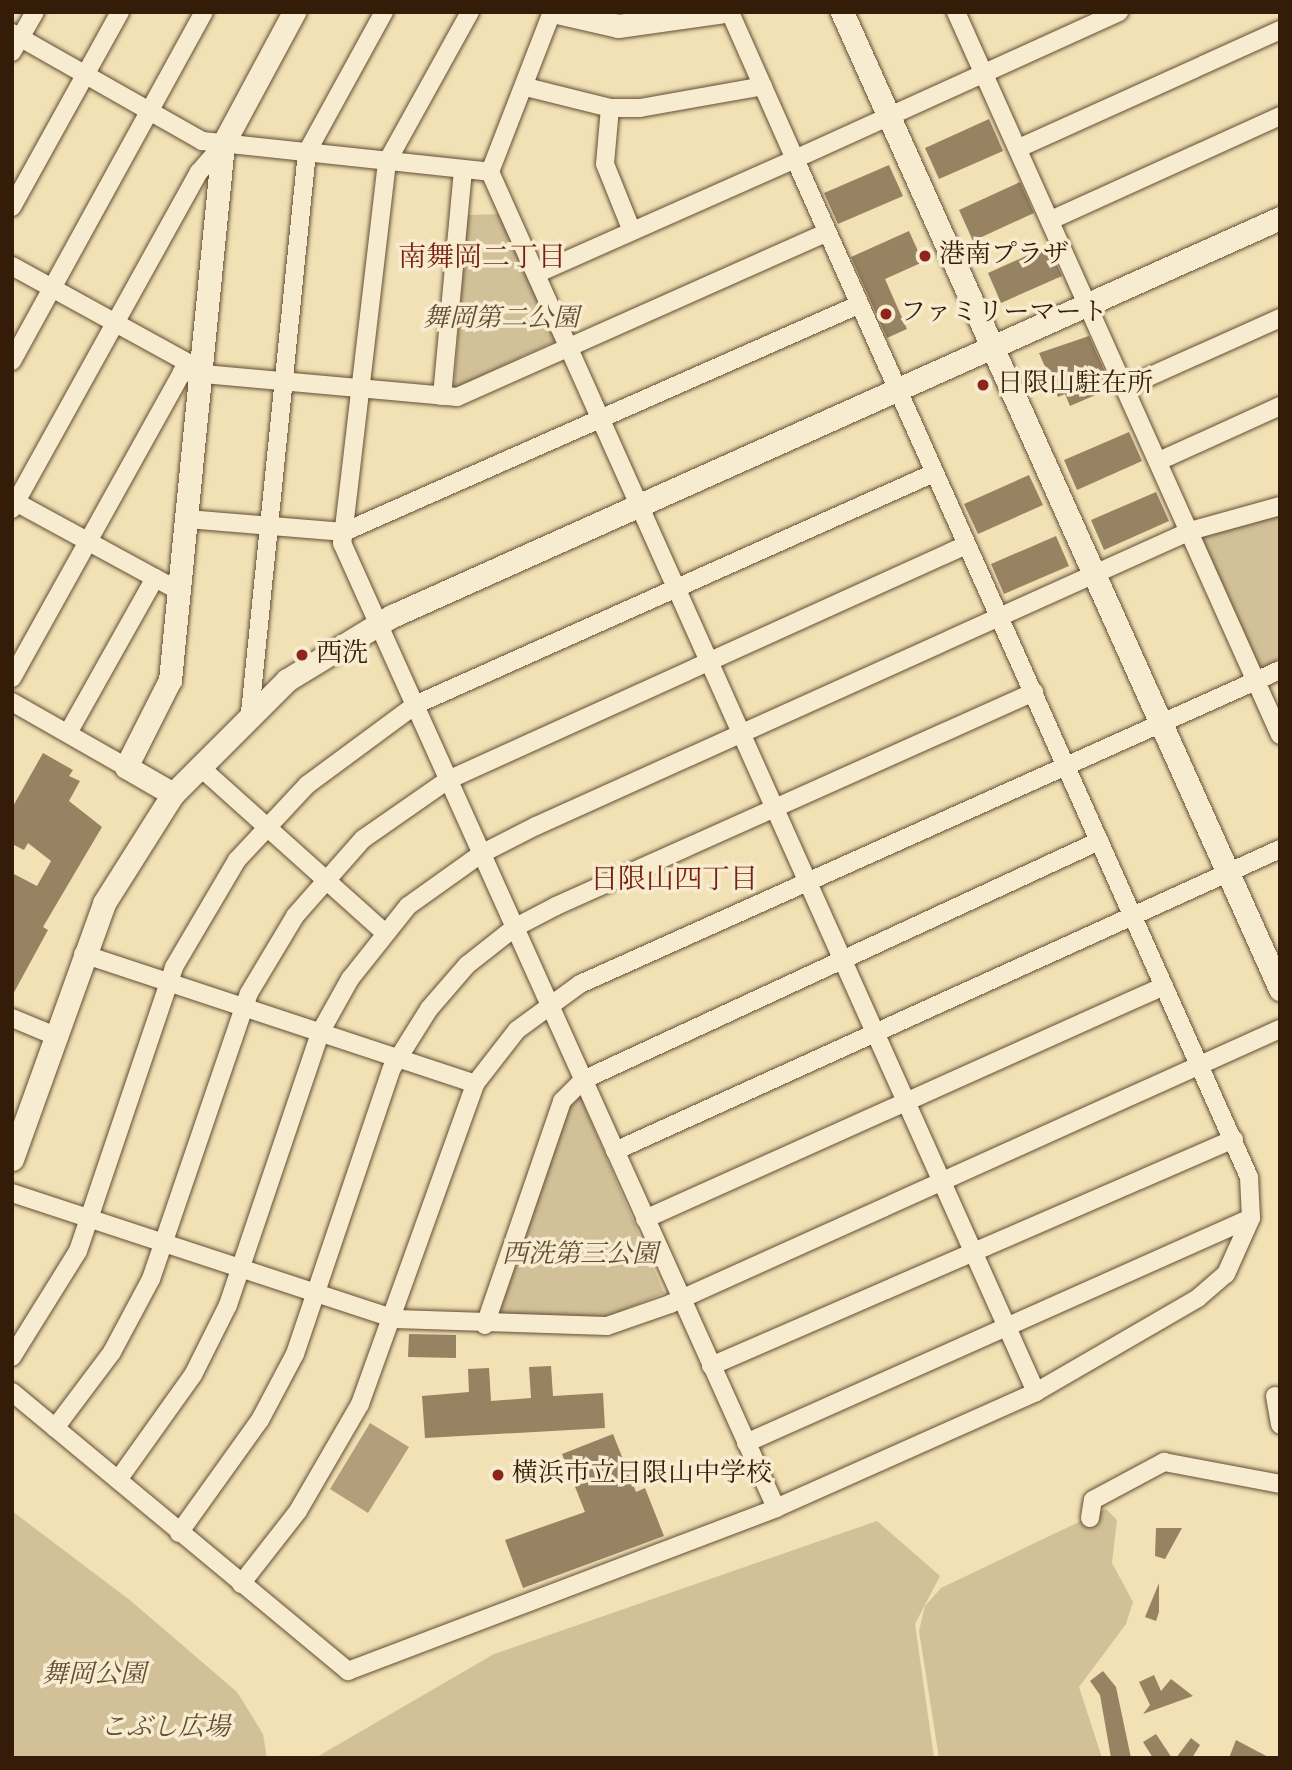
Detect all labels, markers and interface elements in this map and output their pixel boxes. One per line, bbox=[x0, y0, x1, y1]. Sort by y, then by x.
place label: 港南プラザ bbox=[939, 240, 1069, 272]
district label: 南舞岡二丁目 bbox=[398, 242, 566, 276]
marker: 港南プラザ bbox=[917, 248, 933, 264]
place label: ファミリーマート bbox=[900, 298, 1108, 330]
park label: 舞岡第二公園 bbox=[423, 304, 579, 336]
marker: ファミリーマート bbox=[878, 306, 894, 322]
place label: 日限山駐在所 bbox=[997, 369, 1153, 401]
marker: 日限山駐在所 bbox=[975, 377, 991, 393]
place label: 西洗 bbox=[316, 639, 368, 671]
marker: 西洗 bbox=[294, 647, 310, 663]
district label: 日限山四丁目 bbox=[590, 864, 758, 898]
park label: 西洗第三公園 bbox=[502, 1240, 658, 1272]
place label: 横浜市立日限山中学校 bbox=[512, 1459, 772, 1491]
marker: 横浜市立日限山中学校 bbox=[490, 1467, 506, 1483]
park label: 舞岡公園 bbox=[42, 1660, 146, 1692]
park label: こぶし広場 bbox=[100, 1713, 230, 1745]

